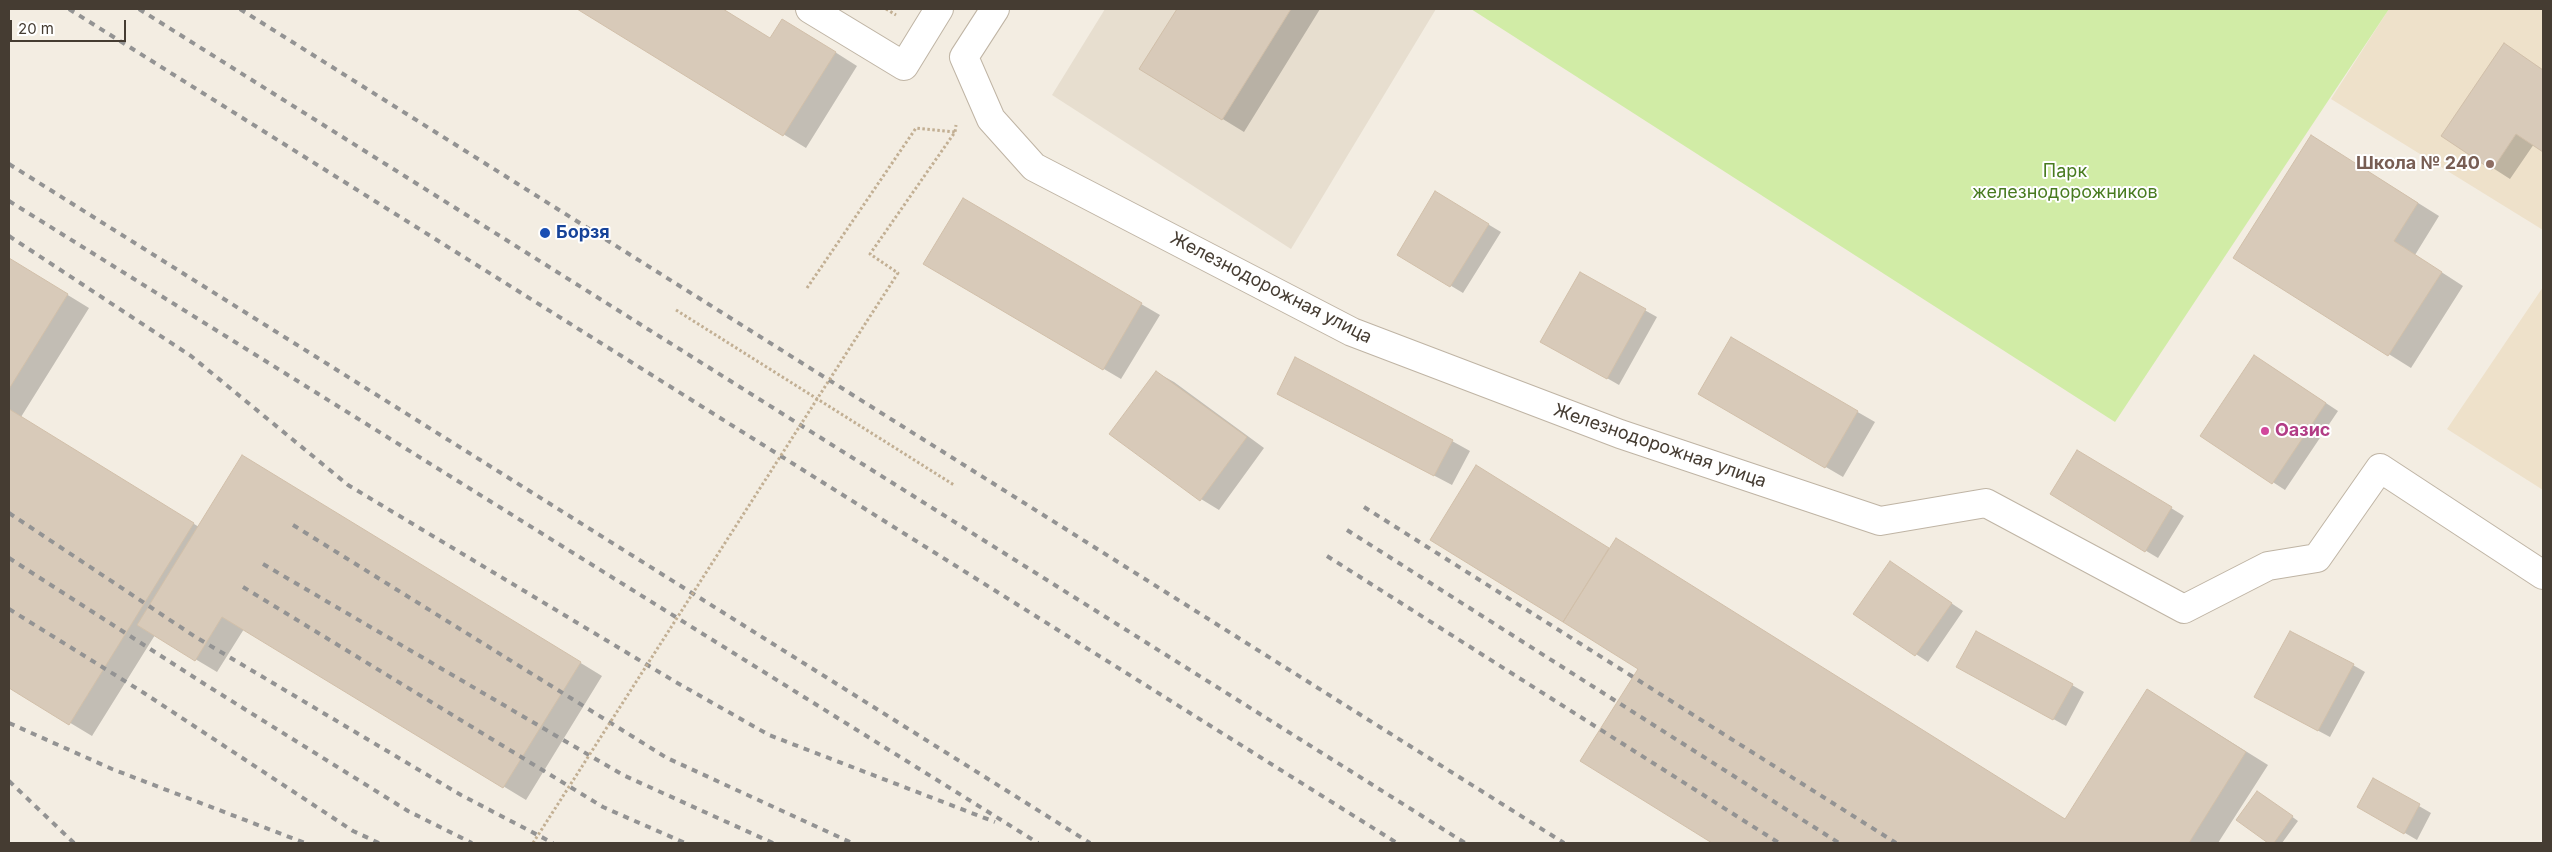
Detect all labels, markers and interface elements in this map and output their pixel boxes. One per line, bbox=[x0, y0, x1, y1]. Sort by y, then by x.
scale bar bbox=[12, 10, 129, 42]
text: 20 m bbox=[18, 19, 54, 38]
place label: Школа № 240 bbox=[2356, 153, 2480, 175]
marker: Школа № 240 bbox=[2484, 158, 2496, 170]
park label: Парк железнодорожников bbox=[1972, 161, 2158, 203]
place label: Борзя bbox=[556, 222, 610, 244]
marker: Борзя bbox=[538, 226, 552, 240]
street label: Железнодорожная улица bbox=[1167, 228, 1375, 348]
street label: Железнодорожная улица bbox=[1551, 399, 1769, 493]
place label: Оазис bbox=[2275, 420, 2330, 442]
marker: Оазис bbox=[2259, 425, 2271, 437]

